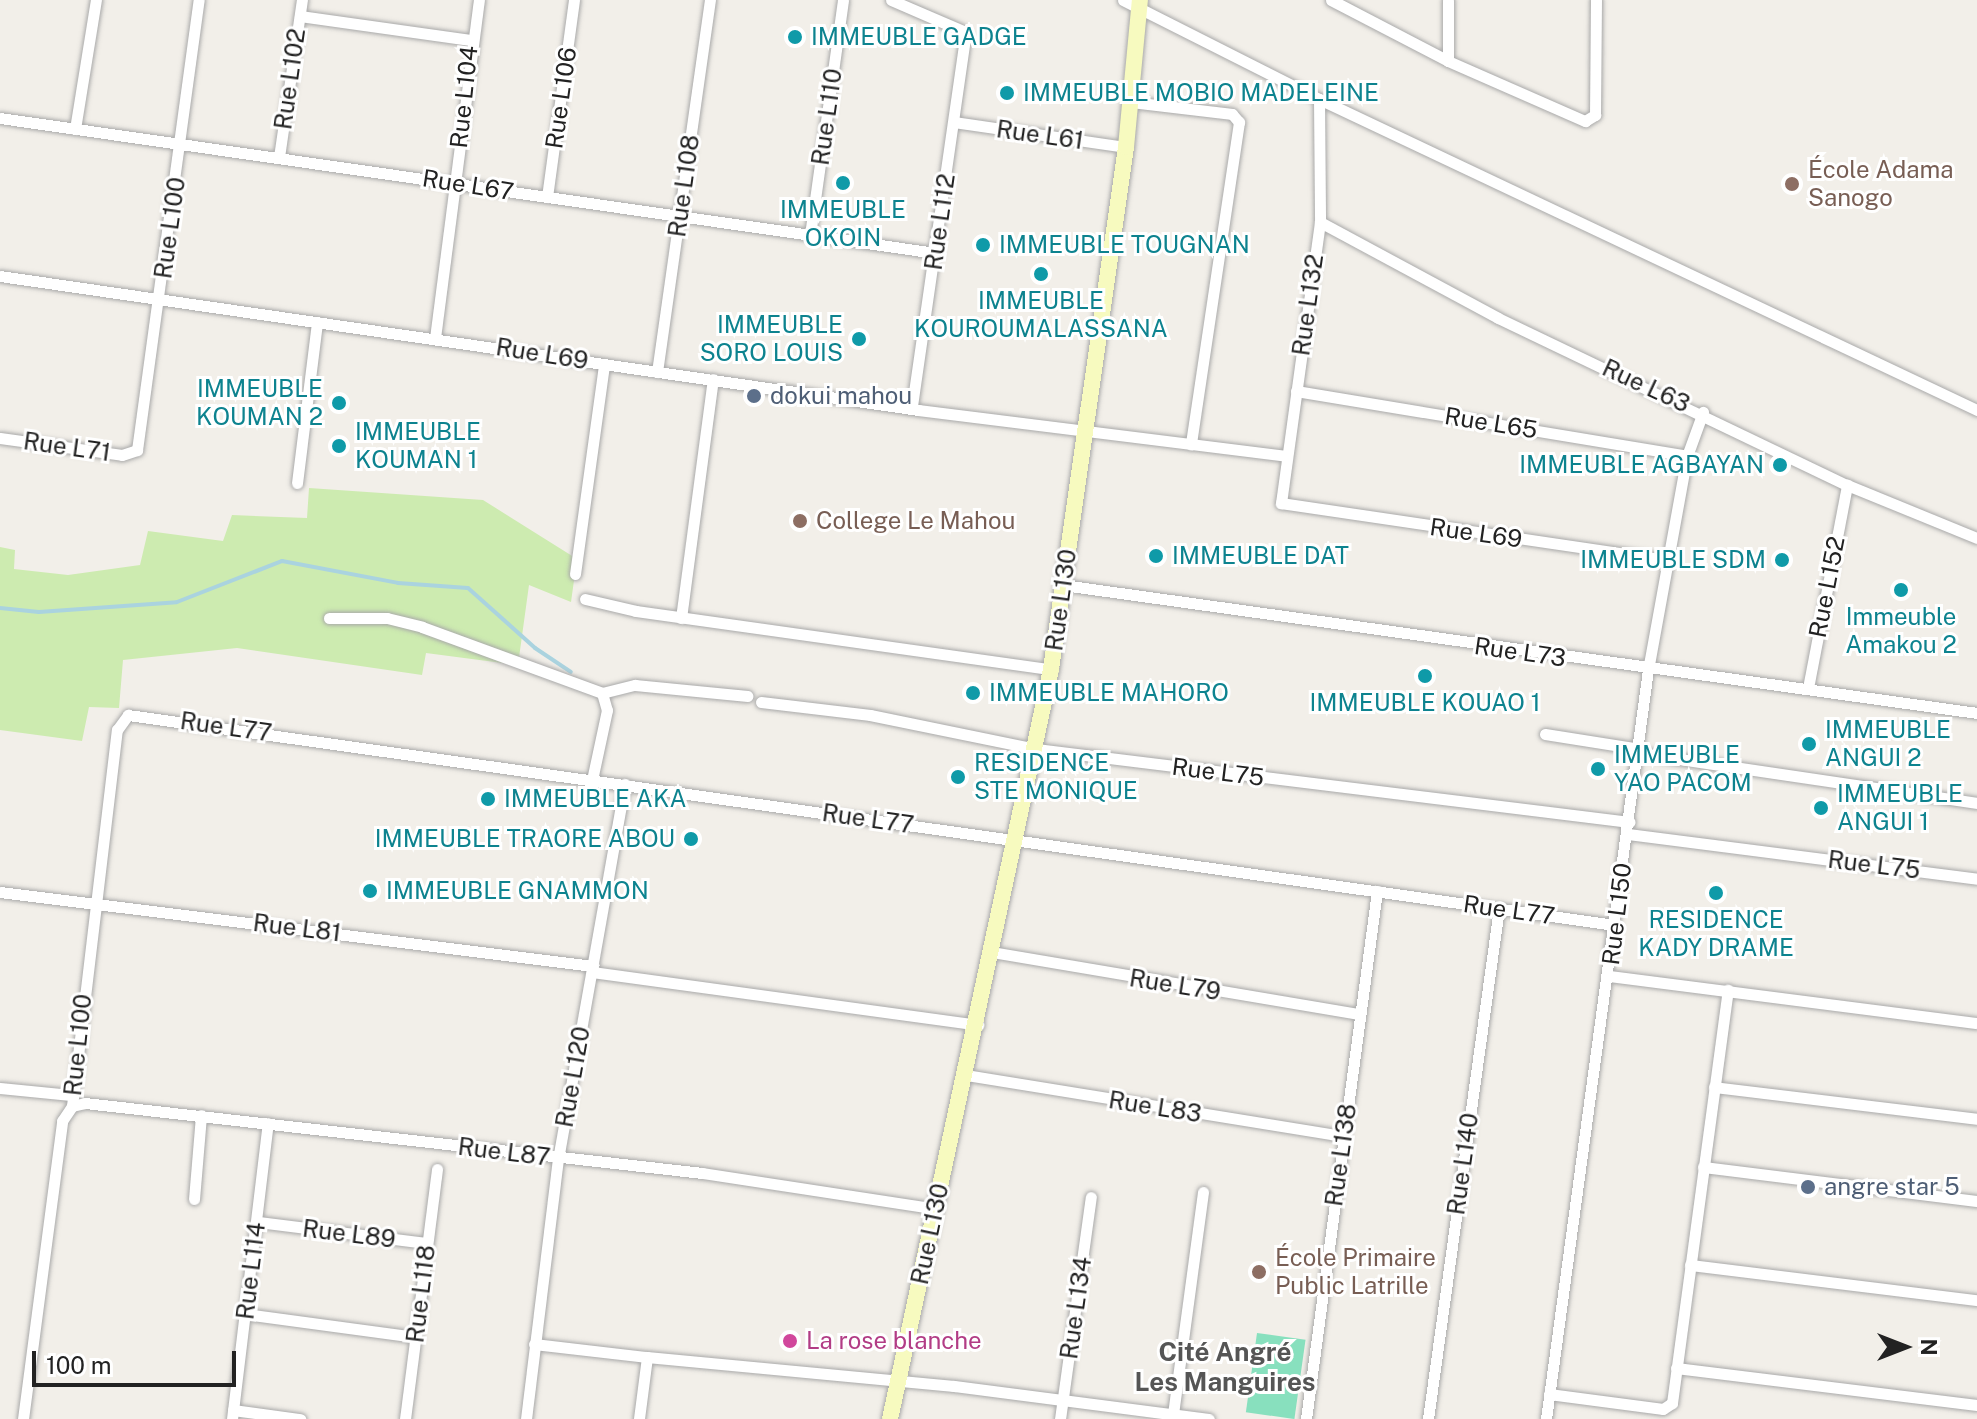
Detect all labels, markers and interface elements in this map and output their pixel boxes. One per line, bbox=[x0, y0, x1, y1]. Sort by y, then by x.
place label: IMMEUBLE GADGE bbox=[811, 23, 1027, 51]
street label: Rue L102 bbox=[269, 26, 311, 132]
marker: IMMEUBLE GADGE bbox=[786, 28, 804, 46]
street label: Rue L104 bbox=[444, 44, 484, 150]
street label: Rue L106 bbox=[540, 45, 582, 151]
street label: Rue L110 bbox=[806, 67, 848, 167]
place label: IMMEUBLE MOBIO MADELEINE bbox=[1023, 79, 1379, 107]
marker: IMMEUBLE MOBIO MADELEINE bbox=[998, 84, 1016, 102]
street label: Rue L61 bbox=[994, 115, 1086, 155]
street label: Rue L108 bbox=[663, 133, 705, 239]
place label: École Adama Sanogo bbox=[1808, 156, 1954, 212]
street label: Rue L67 bbox=[420, 164, 516, 206]
street label: Rue L112 bbox=[919, 172, 961, 272]
marker: IMMEUBLE OKOIN bbox=[834, 174, 852, 192]
street label: Rue L100 bbox=[149, 175, 191, 281]
marker: École Adama Sanogo bbox=[1783, 175, 1801, 193]
place label: IMMEUBLE OKOIN bbox=[780, 196, 906, 252]
place label: IMMEUBLE TOUGNAN bbox=[999, 231, 1250, 259]
marker: IMMEUBLE TOUGNAN bbox=[974, 236, 992, 254]
street label: Rue L132 bbox=[1287, 252, 1329, 358]
marker: IMMEUBLE KOUROUMALASSANA bbox=[1032, 265, 1050, 283]
place label: IMMEUBLE KOUROUMALASSANA bbox=[914, 287, 1168, 343]
place label: IMMEUBLE SORO LOUIS bbox=[700, 311, 843, 367]
marker: IMMEUBLE SORO LOUIS bbox=[850, 330, 868, 348]
street label: Rue L69 bbox=[494, 333, 590, 375]
street label: Rue L63 bbox=[1598, 353, 1694, 419]
place label: IMMEUBLE KOUMAN 2 bbox=[196, 375, 323, 431]
place label: dokui mahou bbox=[770, 382, 912, 410]
marker: dokui mahou bbox=[745, 387, 763, 405]
marker: IMMEUBLE KOUMAN 2 bbox=[330, 394, 348, 412]
street label: Rue L65 bbox=[1443, 401, 1539, 445]
place label: IMMEUBLE KOUMAN 1 bbox=[355, 418, 481, 474]
street label: Rue L71 bbox=[21, 427, 113, 467]
marker: IMMEUBLE KOUMAN 1 bbox=[330, 437, 348, 455]
place label: IMMEUBLE AGBAYAN bbox=[1519, 451, 1764, 479]
marker: IMMEUBLE AGBAYAN bbox=[1771, 456, 1789, 474]
place label: College Le Mahou bbox=[816, 507, 1016, 535]
marker: College Le Mahou bbox=[791, 512, 809, 530]
street label: Rue L69 bbox=[1428, 512, 1524, 554]
street label: Rue L152 bbox=[1803, 534, 1851, 640]
place label: IMMEUBLE DAT bbox=[1172, 542, 1349, 570]
place label: IMMEUBLE SDM bbox=[1580, 546, 1766, 574]
street label: Rue L130 bbox=[1040, 547, 1082, 653]
marker: IMMEUBLE DAT bbox=[1147, 547, 1165, 565]
marker: IMMEUBLE SDM bbox=[1773, 551, 1791, 569]
marker: Immeuble Amakou 2 bbox=[1892, 581, 1910, 599]
place label: Immeuble Amakou 2 bbox=[1845, 603, 1957, 659]
street label: Rue L73 bbox=[1472, 631, 1568, 673]
marker: IMMEUBLE KOUAO 1 bbox=[1416, 667, 1434, 685]
place label: IMMEUBLE MAHORO bbox=[989, 679, 1229, 707]
marker: IMMEUBLE MAHORO bbox=[964, 684, 982, 702]
place label: IMMEUBLE KOUAO 1 bbox=[1310, 689, 1540, 717]
street label: Rue L77 bbox=[178, 706, 274, 748]
place label: IMMEUBLE ANGUI 2 bbox=[1825, 716, 1951, 772]
marker: IMMEUBLE ANGUI 2 bbox=[1800, 735, 1818, 753]
place label: IMMEUBLE YAO PACOM bbox=[1614, 741, 1752, 797]
place label: RESIDENCE STE MONIQUE bbox=[974, 749, 1138, 805]
street label: Rue L75 bbox=[1170, 752, 1266, 792]
marker: IMMEUBLE YAO PACOM bbox=[1589, 760, 1607, 778]
marker: RESIDENCE STE MONIQUE bbox=[949, 768, 967, 786]
place label: IMMEUBLE ANGUI 1 bbox=[1837, 780, 1963, 836]
place label: IMMEUBLE AKA bbox=[504, 785, 687, 813]
marker: IMMEUBLE AKA bbox=[479, 790, 497, 808]
street label: Rue L77 bbox=[820, 798, 916, 840]
marker: IMMEUBLE ANGUI 1 bbox=[1812, 799, 1830, 817]
place label: IMMEUBLE TRAORE ABOU bbox=[375, 825, 675, 853]
marker: IMMEUBLE TRAORE ABOU bbox=[682, 830, 700, 848]
street label: Rue L75 bbox=[1826, 845, 1922, 885]
street label: Rue L150 bbox=[1596, 861, 1638, 967]
place label: IMMEUBLE GNAMMON bbox=[386, 877, 649, 905]
marker: IMMEUBLE GNAMMON bbox=[361, 882, 379, 900]
marker: RESIDENCE KADY DRAME bbox=[1707, 884, 1725, 902]
street label: Rue L77 bbox=[1461, 889, 1557, 931]
place label: RESIDENCE KADY DRAME bbox=[1638, 906, 1794, 962]
street label: Rue L81 bbox=[251, 908, 343, 948]
street label: Rue L79 bbox=[1127, 964, 1223, 1006]
street label: Rue L100 bbox=[58, 993, 98, 1097]
street label: Rue L120 bbox=[550, 1024, 596, 1130]
street label: Rue L83 bbox=[1106, 1085, 1204, 1129]
street label: Rue L138 bbox=[1320, 1102, 1362, 1208]
street label: Rue L140 bbox=[1442, 1111, 1484, 1217]
street label: Rue L87 bbox=[456, 1132, 552, 1172]
place label: angre star 5 bbox=[1824, 1173, 1960, 1201]
marker: angre star 5 bbox=[1799, 1178, 1817, 1196]
street label: Rue L130 bbox=[905, 1181, 955, 1287]
street label: Rue L89 bbox=[301, 1214, 397, 1254]
street label: Rue L114 bbox=[231, 1221, 271, 1321]
street label: Rue L118 bbox=[401, 1243, 441, 1345]
place label: École Primaire Public Latrille bbox=[1275, 1244, 1436, 1300]
street label: Rue L134 bbox=[1055, 1255, 1097, 1361]
marker: École Primaire Public Latrille bbox=[1250, 1263, 1268, 1281]
north arrow bbox=[1865, 1307, 1945, 1387]
place label: La rose blanche bbox=[806, 1327, 982, 1355]
marker: La rose blanche bbox=[781, 1332, 799, 1350]
scale bar bbox=[36, 1335, 240, 1385]
district label: Cité Angré Les Manguires bbox=[1134, 1336, 1316, 1398]
text: N bbox=[1916, 1338, 1942, 1356]
text: 100 m bbox=[46, 1351, 112, 1379]

